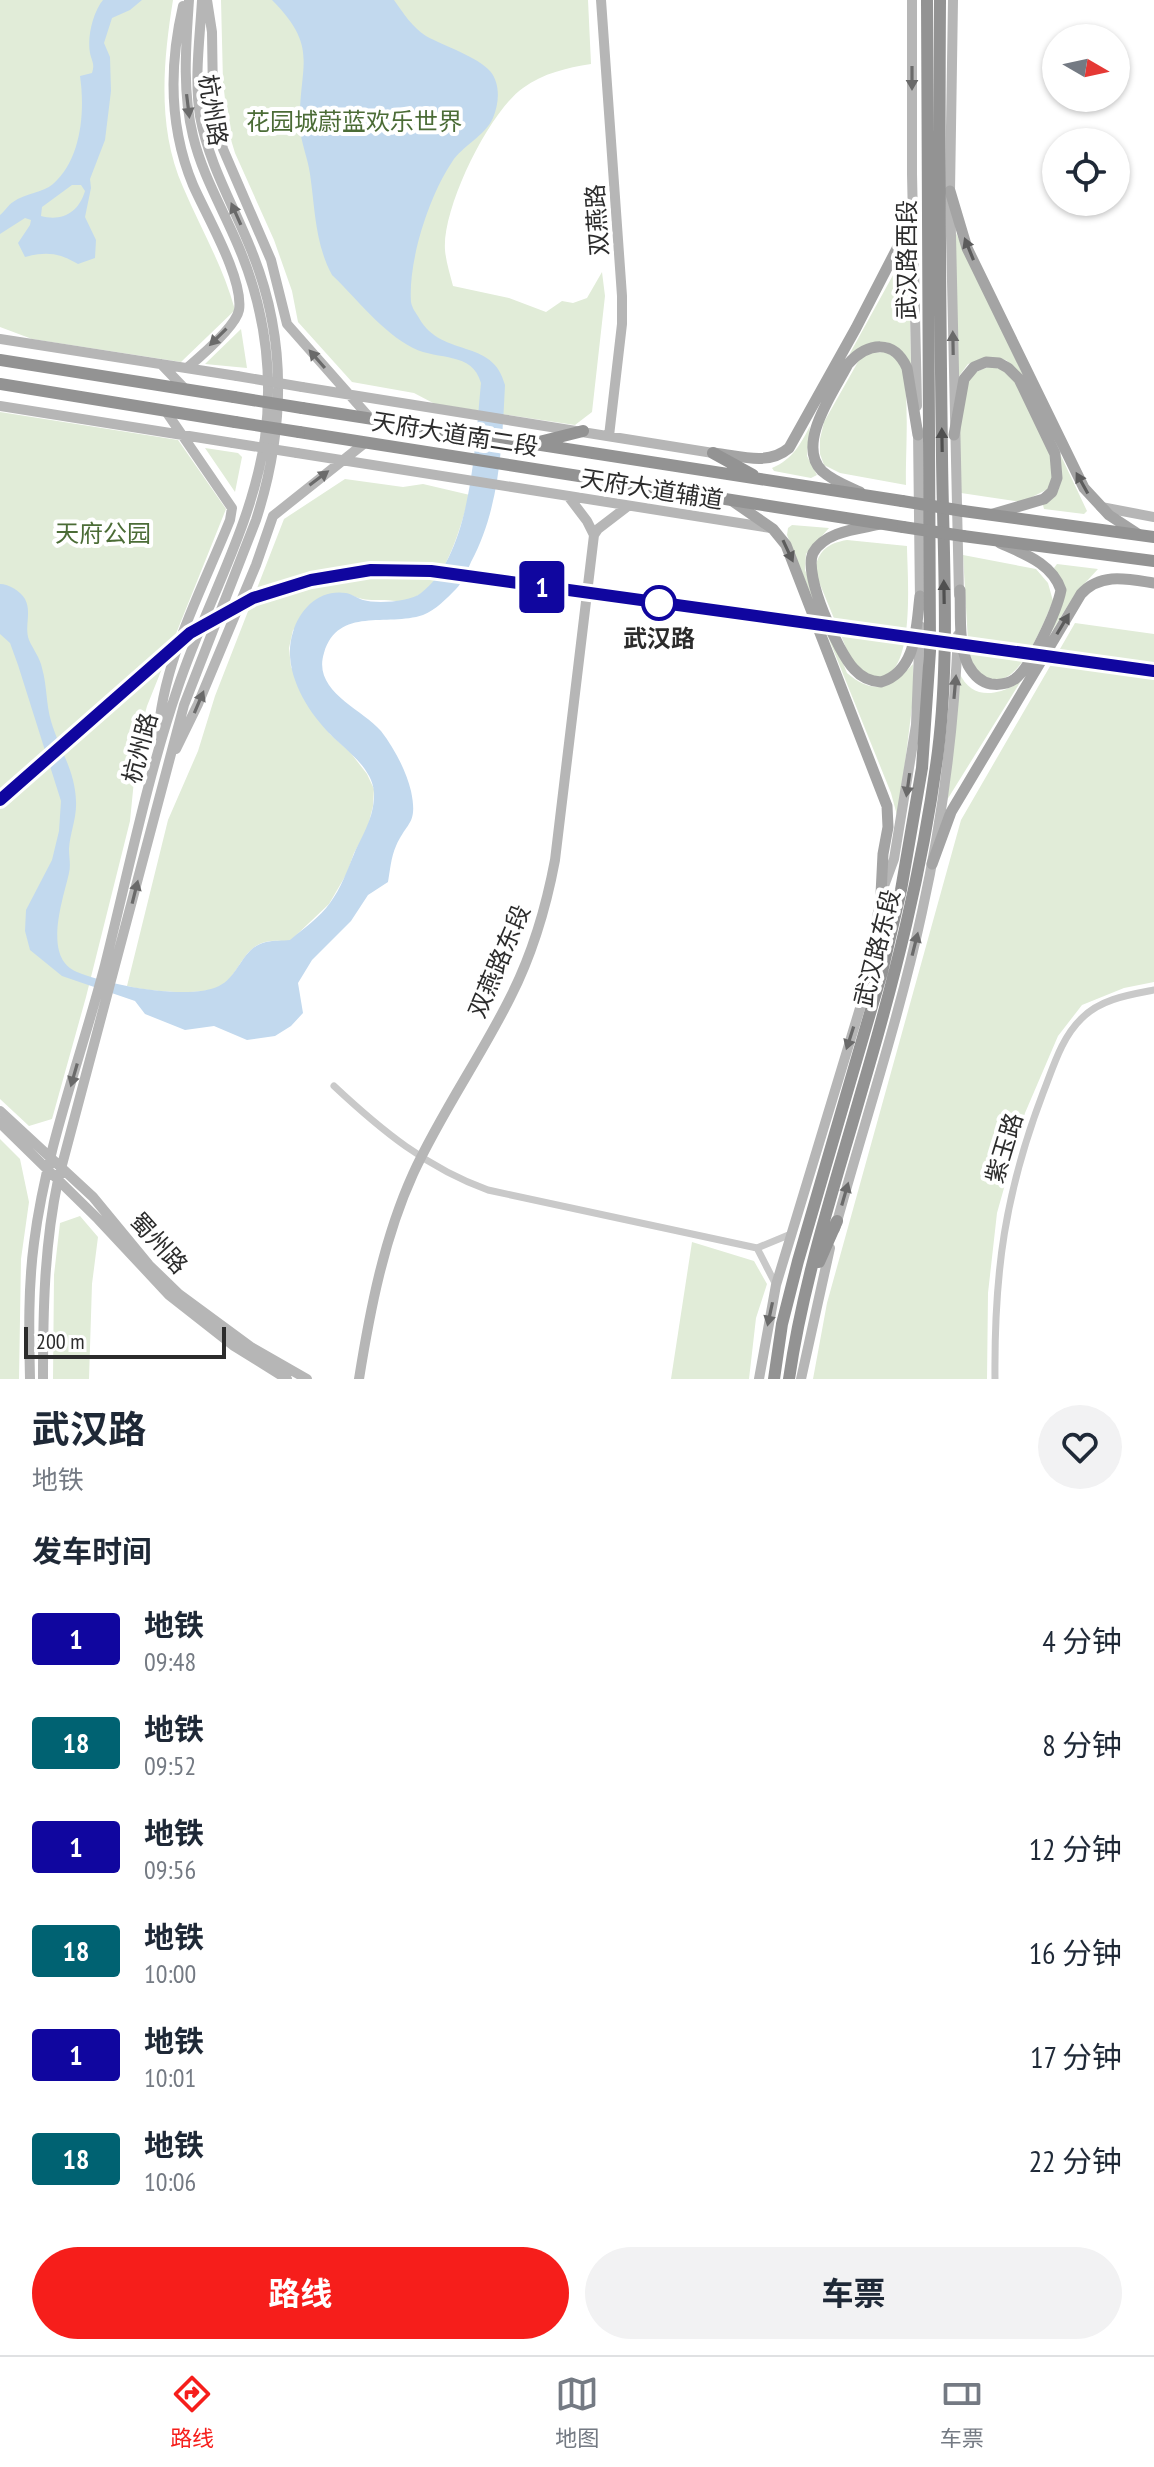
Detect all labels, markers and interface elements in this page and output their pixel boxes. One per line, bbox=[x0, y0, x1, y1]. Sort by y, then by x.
north arrow bbox=[1042, 24, 1130, 112]
map controls bbox=[1042, 24, 1130, 216]
one-way arrow bbox=[906, 66, 918, 91]
street label: 杭州路 bbox=[192, 72, 234, 148]
one-way arrow bbox=[181, 94, 194, 119]
park label: 花园城蔚蓝欢乐世界 bbox=[246, 106, 462, 137]
button: locate bbox=[1042, 128, 1130, 216]
street label: 双燕路 bbox=[579, 183, 615, 257]
street label: 武汉路西段 bbox=[891, 200, 922, 320]
one-way arrow bbox=[229, 202, 242, 226]
one-way arrow bbox=[962, 237, 975, 261]
one-way arrow bbox=[210, 327, 228, 346]
one-way arrow bbox=[946, 330, 959, 355]
one-way arrow bbox=[308, 349, 326, 368]
street label: 天府大道南二段 bbox=[370, 406, 540, 462]
one-way arrow bbox=[935, 427, 948, 452]
street label: 天府大道辅道 bbox=[578, 462, 726, 516]
one-way arrow bbox=[309, 471, 329, 487]
one-way arrow bbox=[1075, 471, 1089, 494]
park label: 天府公园 bbox=[55, 518, 151, 549]
one-way arrow bbox=[781, 539, 795, 562]
line badge: 1 bbox=[516, 561, 568, 613]
text: 1 bbox=[535, 568, 549, 605]
one-way arrow bbox=[937, 579, 950, 604]
marker: 武汉路 bbox=[642, 586, 676, 620]
one-way arrow bbox=[1056, 613, 1070, 635]
place label: 武汉路 bbox=[623, 623, 695, 654]
one-way arrow bbox=[949, 674, 962, 699]
one-way arrow bbox=[192, 690, 205, 714]
street label: 杭州路 bbox=[116, 709, 164, 787]
one-way arrow bbox=[901, 773, 914, 798]
one-way arrow bbox=[129, 880, 141, 905]
street label: 武汉路东段 bbox=[847, 886, 907, 1010]
street label: 双燕路东段 bbox=[461, 900, 537, 1022]
one-way arrow bbox=[909, 931, 921, 956]
one-way arrow bbox=[844, 1026, 856, 1050]
one-way arrow bbox=[67, 1064, 80, 1088]
street label: 紫玉路 bbox=[979, 1109, 1029, 1187]
one-way arrow bbox=[839, 1182, 852, 1206]
street label: 蜀州路 bbox=[123, 1206, 195, 1280]
one-way arrow bbox=[763, 1302, 775, 1327]
scale bar bbox=[24, 1323, 226, 1359]
text: 200 m bbox=[36, 1327, 85, 1355]
text: 武汉路 bbox=[32, 1404, 146, 1453]
button: heart bbox=[1038, 1405, 1122, 1489]
text: 地铁 bbox=[32, 1463, 84, 1496]
text: 发车时间 bbox=[32, 1531, 152, 1570]
text: 地铁 bbox=[144, 1605, 204, 1644]
text: 1 bbox=[69, 1620, 83, 1657]
text: 4 分钟 bbox=[1042, 1621, 1122, 1660]
text: 09:48 bbox=[144, 1645, 196, 1678]
text: 地铁 bbox=[144, 1709, 204, 1748]
text: 18 bbox=[63, 1724, 89, 1761]
text: 8 分钟 bbox=[1042, 1725, 1122, 1764]
text: 09:52 bbox=[144, 1749, 196, 1782]
text: 地铁 bbox=[144, 1813, 204, 1852]
text: 1 bbox=[69, 1828, 83, 1865]
text: 12 分钟 bbox=[1029, 1829, 1122, 1868]
text: 09:56 bbox=[144, 1853, 196, 1886]
text: 地铁 bbox=[144, 1917, 204, 1956]
text: 18 bbox=[63, 1932, 89, 1969]
text: 16 分钟 bbox=[1029, 1933, 1122, 1972]
text: 10:00 bbox=[144, 1957, 196, 1990]
text: 地铁 bbox=[144, 2021, 204, 2060]
text: 1 bbox=[69, 2036, 83, 2073]
text: 17 分钟 bbox=[1030, 2037, 1122, 2076]
text: 10:01 bbox=[144, 2061, 196, 2094]
text: 地铁 bbox=[144, 2125, 204, 2164]
text: 18 bbox=[63, 2140, 89, 2177]
text: 22 分钟 bbox=[1029, 2141, 1122, 2180]
text: 10:06 bbox=[144, 2165, 196, 2198]
button: 路线 bbox=[32, 2247, 569, 2339]
button: 车票 bbox=[585, 2247, 1122, 2339]
tab: 路线 bbox=[170, 2372, 214, 2452]
tab: 地图 bbox=[555, 2372, 599, 2452]
tab: 车票 bbox=[940, 2372, 984, 2452]

